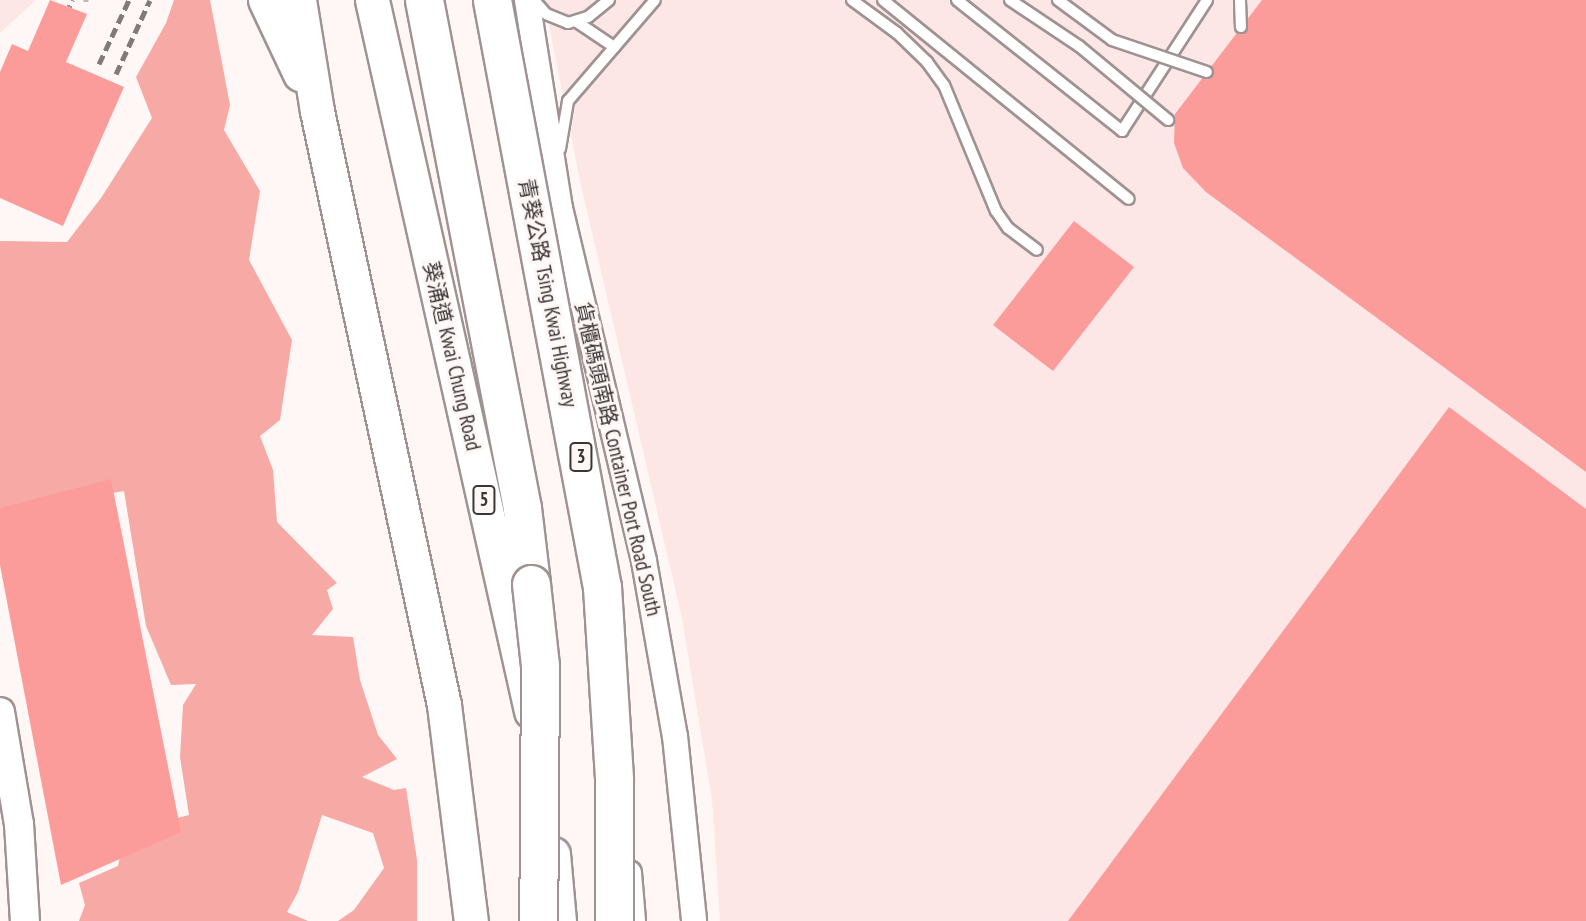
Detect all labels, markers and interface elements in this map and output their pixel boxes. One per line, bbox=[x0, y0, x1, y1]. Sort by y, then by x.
street label: 青葵公路 Tsing Kwai Highway bbox=[513, 176, 583, 410]
street label: 葵涌道 Kwai Chung Road bbox=[418, 259, 486, 453]
street label: 貨櫃碼頭南路 Container Port Road South bbox=[570, 300, 666, 618]
road number: 3 bbox=[569, 442, 593, 472]
road number: 5 bbox=[472, 485, 496, 516]

